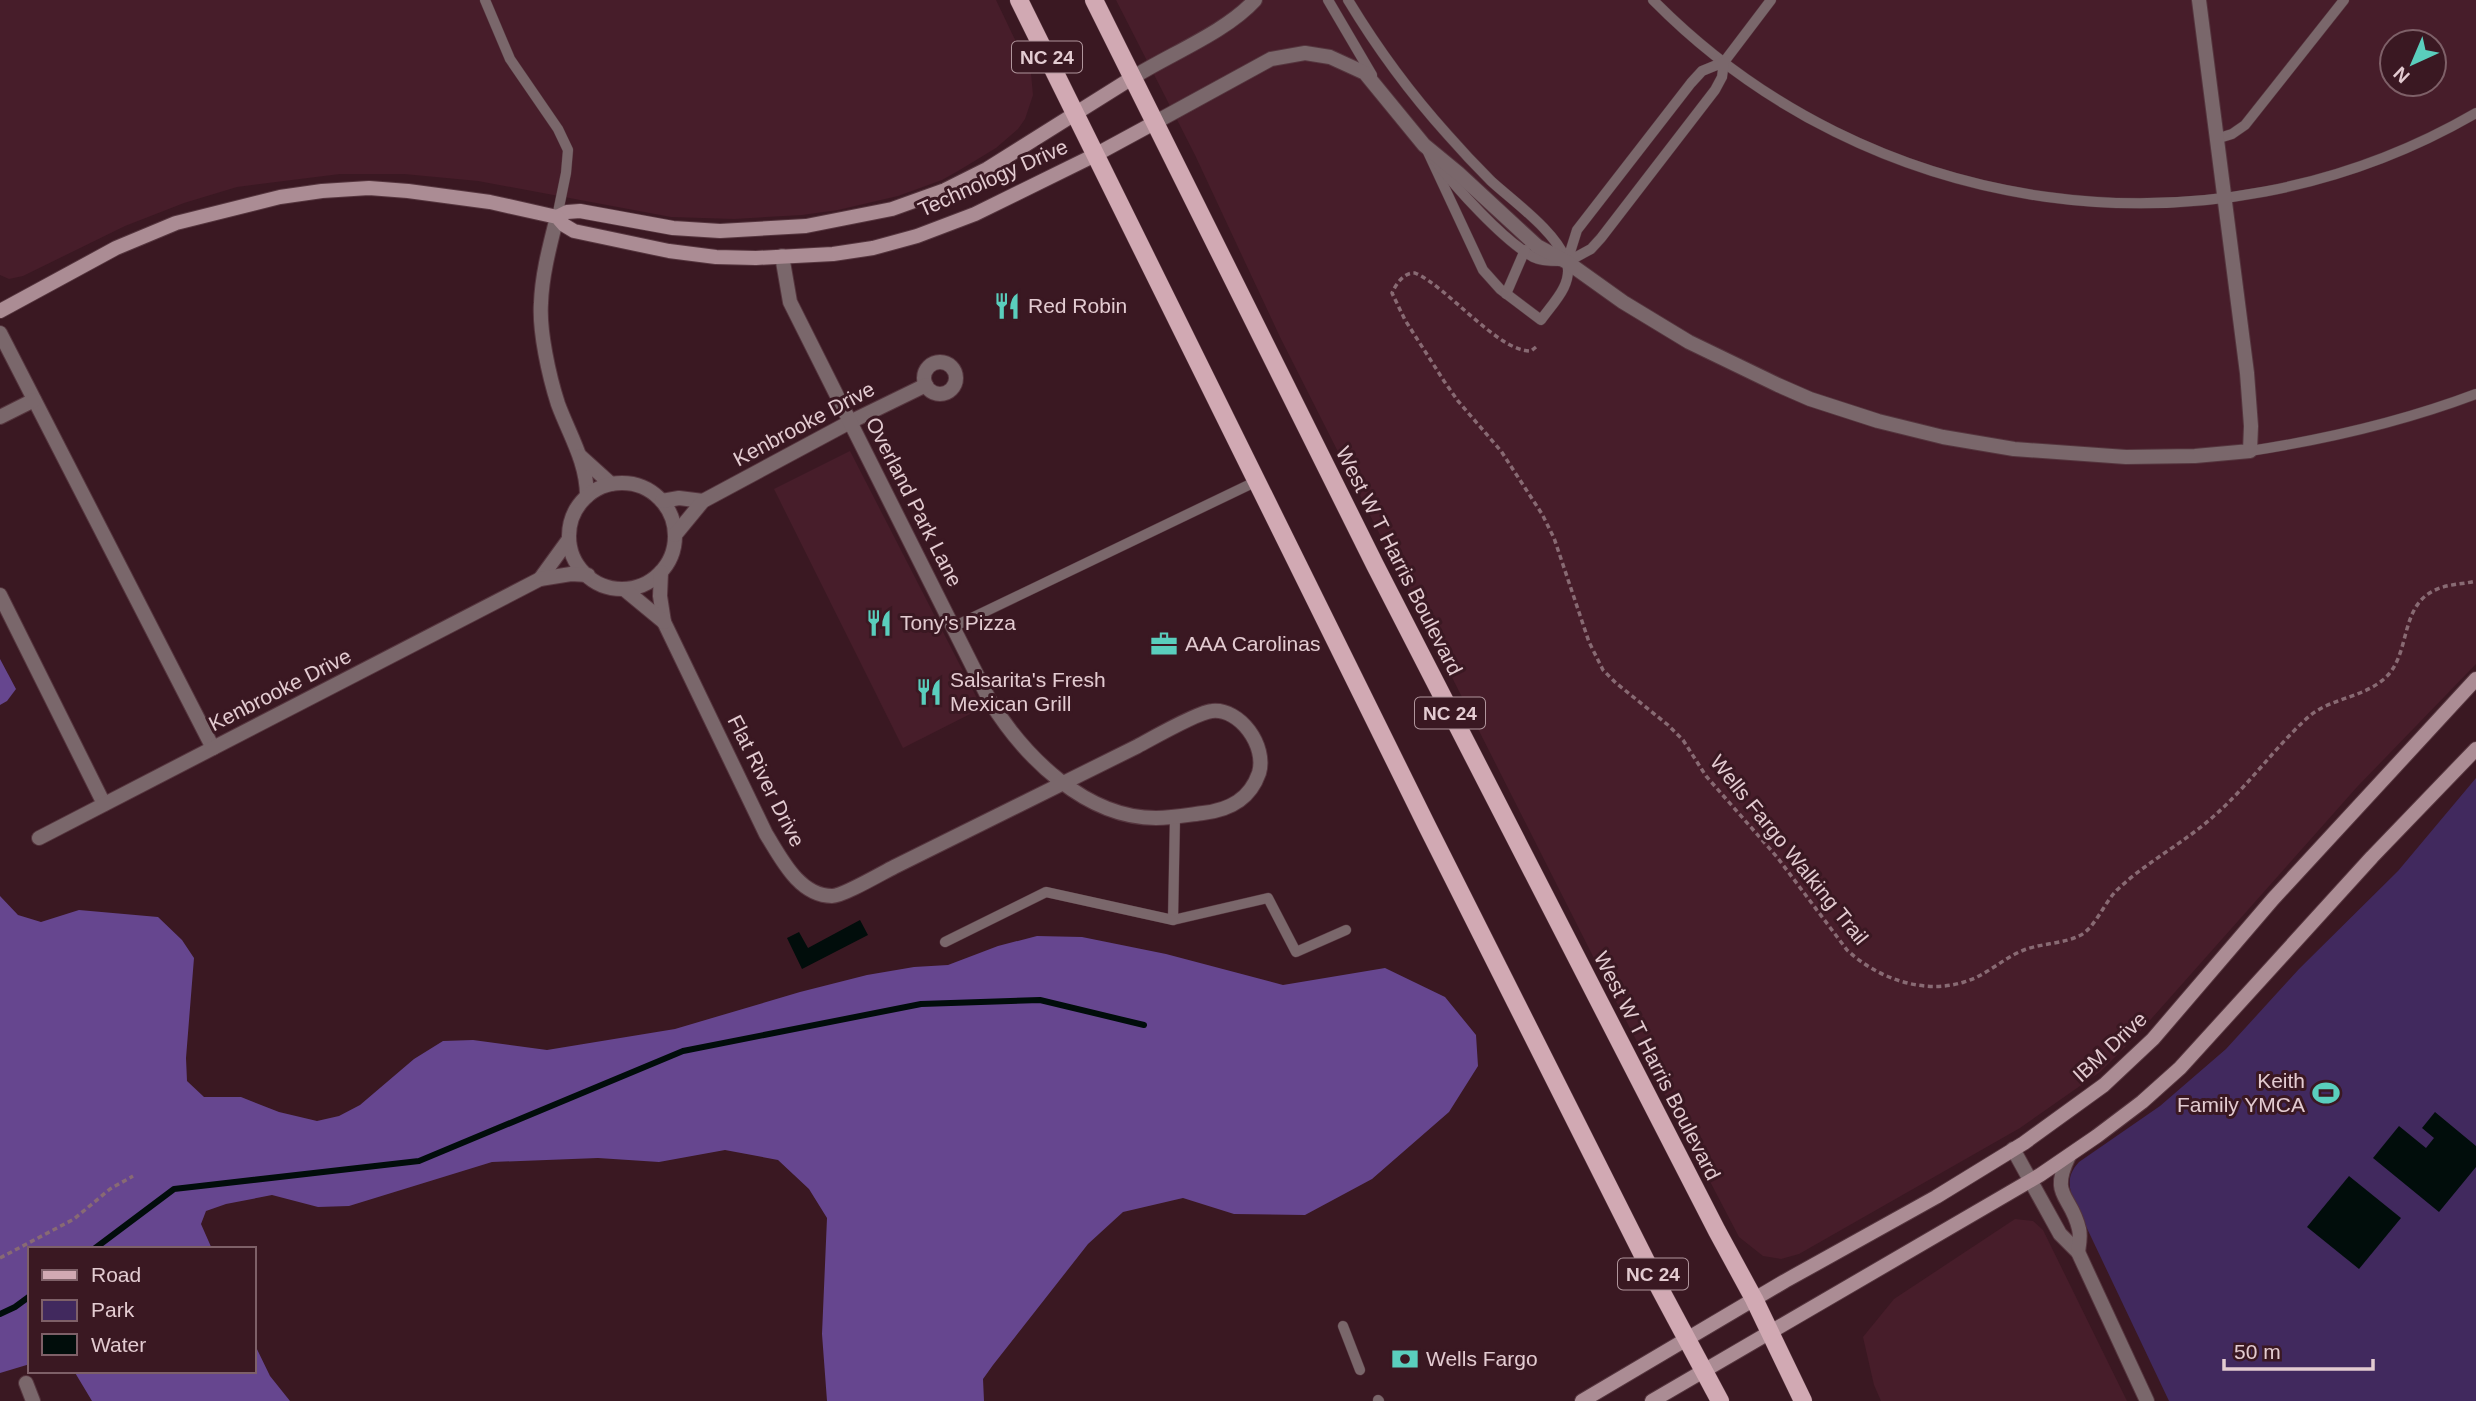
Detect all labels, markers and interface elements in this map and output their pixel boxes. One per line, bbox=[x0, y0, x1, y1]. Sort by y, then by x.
north arrow bbox=[2378, 28, 2448, 98]
road number: NC 24 bbox=[1012, 41, 1082, 72]
text: N bbox=[2389, 63, 2414, 87]
street label: Technology Drive bbox=[915, 134, 1071, 221]
restaurant icon: Red Robin bbox=[992, 291, 1022, 321]
place label: Red Robin bbox=[1028, 294, 1127, 317]
street label: Kenbrooke Drive bbox=[729, 377, 878, 470]
street label: Overland Park Lane bbox=[862, 413, 967, 590]
street label: West W T Harris Boulevard bbox=[1332, 443, 1467, 679]
restaurant icon: Tony's Pizza bbox=[864, 608, 894, 638]
place label: Tony's Pizza bbox=[900, 611, 1016, 634]
office icon: AAA Carolinas bbox=[1149, 629, 1179, 659]
place label: AAA Carolinas bbox=[1185, 632, 1320, 655]
street label: Kenbrooke Drive bbox=[205, 644, 355, 735]
place label: Salsarita's Fresh Mexican Grill bbox=[950, 668, 1106, 715]
restaurant icon: Salsarita's Fresh Mexican Grill bbox=[914, 677, 944, 707]
road number: NC 24 bbox=[1415, 698, 1485, 728]
street label: Flat River Drive bbox=[723, 711, 810, 850]
street label: Wells Fargo Walking Trail bbox=[1706, 750, 1873, 949]
street label: West W T Harris Boulevard bbox=[1590, 948, 1725, 1184]
street label: IBM Drive bbox=[2068, 1007, 2151, 1086]
place label: Keith Family YMCA bbox=[2177, 1069, 2305, 1116]
sports icon: Keith Family YMCA bbox=[2311, 1078, 2341, 1108]
legend bbox=[28, 1247, 256, 1373]
road number: NC 24 bbox=[1618, 1258, 1688, 1290]
text: Road bbox=[91, 1263, 141, 1286]
text: Park bbox=[91, 1298, 135, 1321]
scale bar bbox=[2224, 1328, 2373, 1372]
text: Water bbox=[91, 1333, 146, 1356]
text: 50 m bbox=[2234, 1340, 2281, 1363]
bank icon: Wells Fargo bbox=[1390, 1344, 1420, 1374]
place label: Wells Fargo bbox=[1426, 1347, 1538, 1370]

